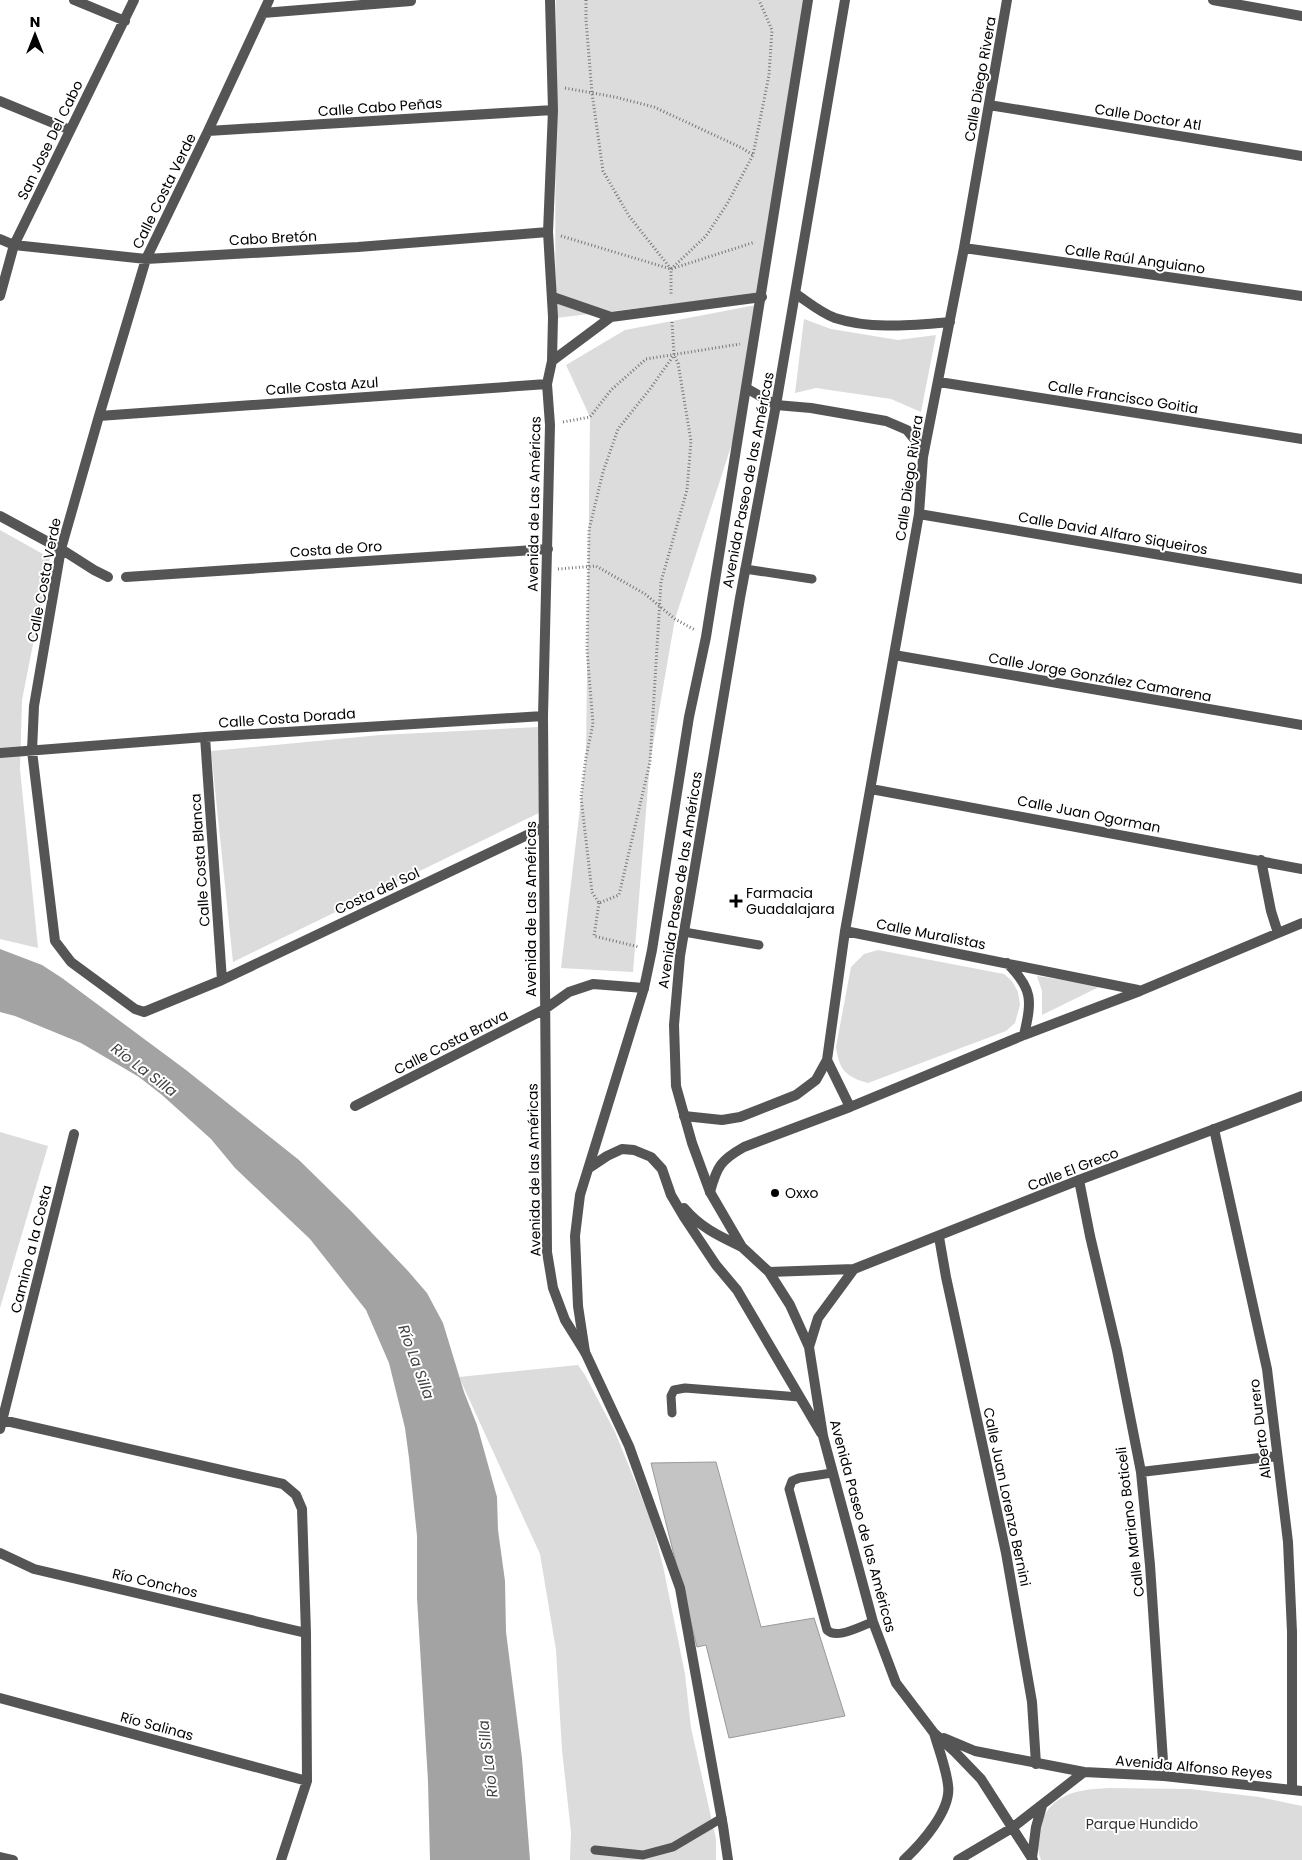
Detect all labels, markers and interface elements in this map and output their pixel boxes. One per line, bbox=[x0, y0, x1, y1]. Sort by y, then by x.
north arrow bbox=[10, 10, 60, 60]
text: N bbox=[30, 12, 40, 32]
street label: Calle Diego Rivera bbox=[959, 15, 1001, 143]
street label: San Jose Del Cabo bbox=[12, 77, 88, 203]
street label: Calle Cabo Peñas bbox=[317, 93, 443, 121]
street label: Calle Doctor Atl bbox=[1093, 99, 1203, 135]
street label: Calle Costa Verde bbox=[127, 130, 201, 252]
street label: Cabo Bretón bbox=[229, 226, 317, 250]
street label: Calle Raúl Anguiano bbox=[1064, 239, 1206, 279]
street label: Avenida Paseo de las Américas bbox=[717, 370, 779, 590]
street label: Calle Costa Azul bbox=[265, 372, 379, 400]
street label: Calle Francisco Goitia bbox=[1046, 375, 1200, 419]
street label: Calle Diego Rivera bbox=[890, 414, 928, 542]
street label: Avenida de Las Américas bbox=[522, 416, 546, 592]
street label: Calle David Alfaro Siqueiros bbox=[1017, 506, 1209, 560]
street label: Calle Costa Verde bbox=[22, 516, 66, 644]
street label: Costa de Oro bbox=[289, 536, 383, 562]
street label: Calle Jorge González Camarena bbox=[987, 647, 1213, 707]
street label: Calle Costa Dorada bbox=[218, 703, 356, 733]
street label: Avenida Paseo de las Américas bbox=[653, 770, 707, 990]
street label: Calle Juan Ogorman bbox=[1016, 790, 1162, 838]
street label: Calle Costa Blanca bbox=[185, 793, 215, 927]
street label: Avenida de Las Américas bbox=[521, 821, 541, 997]
street label: Costa del Sol bbox=[331, 863, 423, 919]
place label: Farmacia Guadalajara bbox=[746, 883, 835, 919]
marker: Farmacia Guadalajara bbox=[730, 895, 742, 907]
street label: Calle Muralistas bbox=[874, 914, 988, 954]
street label: Calle Costa Brava bbox=[391, 1005, 511, 1079]
water label: Río La Silla bbox=[107, 1038, 182, 1101]
street label: Avenida de las Américas bbox=[522, 1083, 546, 1257]
street label: Calle El Greco bbox=[1025, 1142, 1122, 1196]
street label: Camino a la Costa bbox=[5, 1183, 57, 1315]
place label: Oxxo bbox=[785, 1183, 818, 1203]
marker: Oxxo bbox=[769, 1187, 781, 1199]
water label: Río La Silla bbox=[393, 1322, 440, 1402]
street label: Alberto Durero bbox=[1244, 1378, 1276, 1480]
street label: Calle Juan Lorenzo Bernini bbox=[978, 1406, 1036, 1588]
street label: Avenida Paseo de las Américas bbox=[825, 1417, 901, 1635]
street label: Calle Mariano Boticeli bbox=[1111, 1446, 1149, 1598]
street label: Río Conchos bbox=[110, 1563, 200, 1603]
street label: Río Salinas bbox=[118, 1707, 196, 1745]
water label: Río La Silla bbox=[472, 1719, 503, 1799]
street label: Avenida Alfonso Reyes bbox=[1115, 1750, 1273, 1784]
park label: Parque Hundido bbox=[1086, 1814, 1198, 1834]

